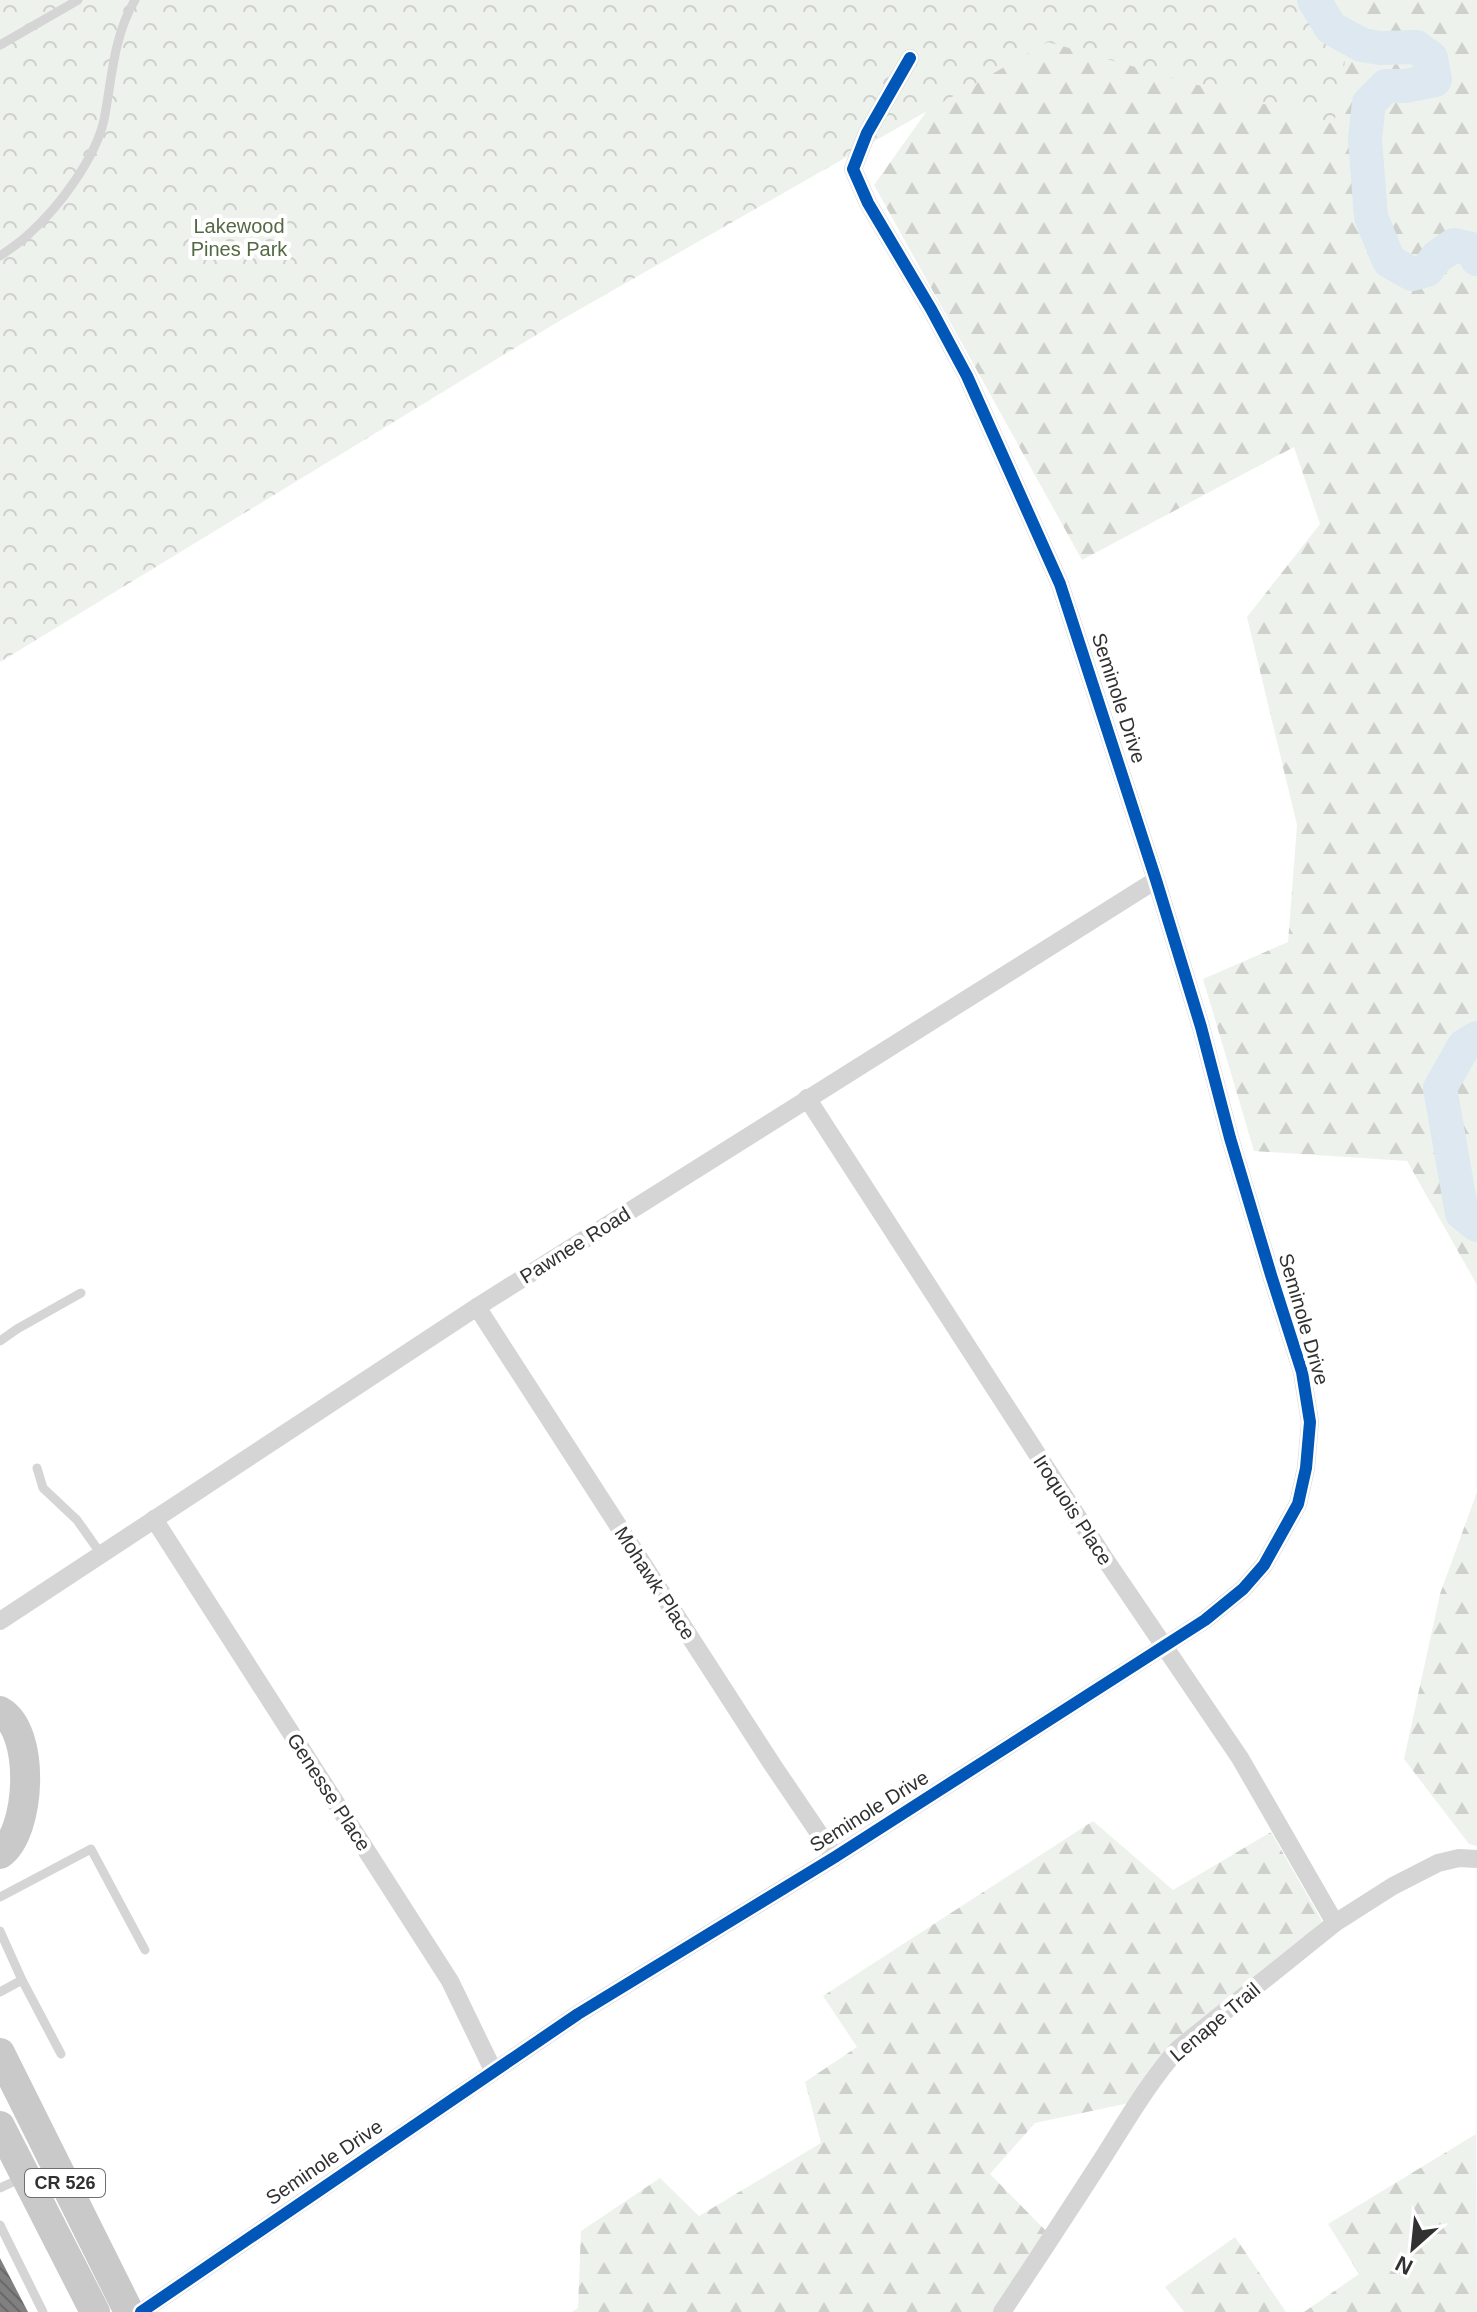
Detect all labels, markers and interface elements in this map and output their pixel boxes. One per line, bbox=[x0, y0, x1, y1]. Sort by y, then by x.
park label: Lakewood Pines Park bbox=[191, 215, 288, 260]
street label: Seminole Drive bbox=[1088, 630, 1150, 766]
street label: Pawnee Road bbox=[516, 1202, 634, 1288]
street label: Seminole Drive bbox=[1275, 1251, 1333, 1387]
street label: Iroquois Place bbox=[1029, 1451, 1117, 1569]
street label: Mohawk Place bbox=[610, 1522, 700, 1644]
street label: Genesse Place bbox=[283, 1729, 375, 1855]
street label: Seminole Drive bbox=[806, 1766, 932, 1856]
street label: Lenape Trail bbox=[1166, 1978, 1264, 2066]
street label: Seminole Drive bbox=[262, 2115, 386, 2209]
road number: CR 526 bbox=[25, 2169, 105, 2197]
north arrow bbox=[1373, 2208, 1453, 2288]
text: N bbox=[1391, 2251, 1417, 2280]

